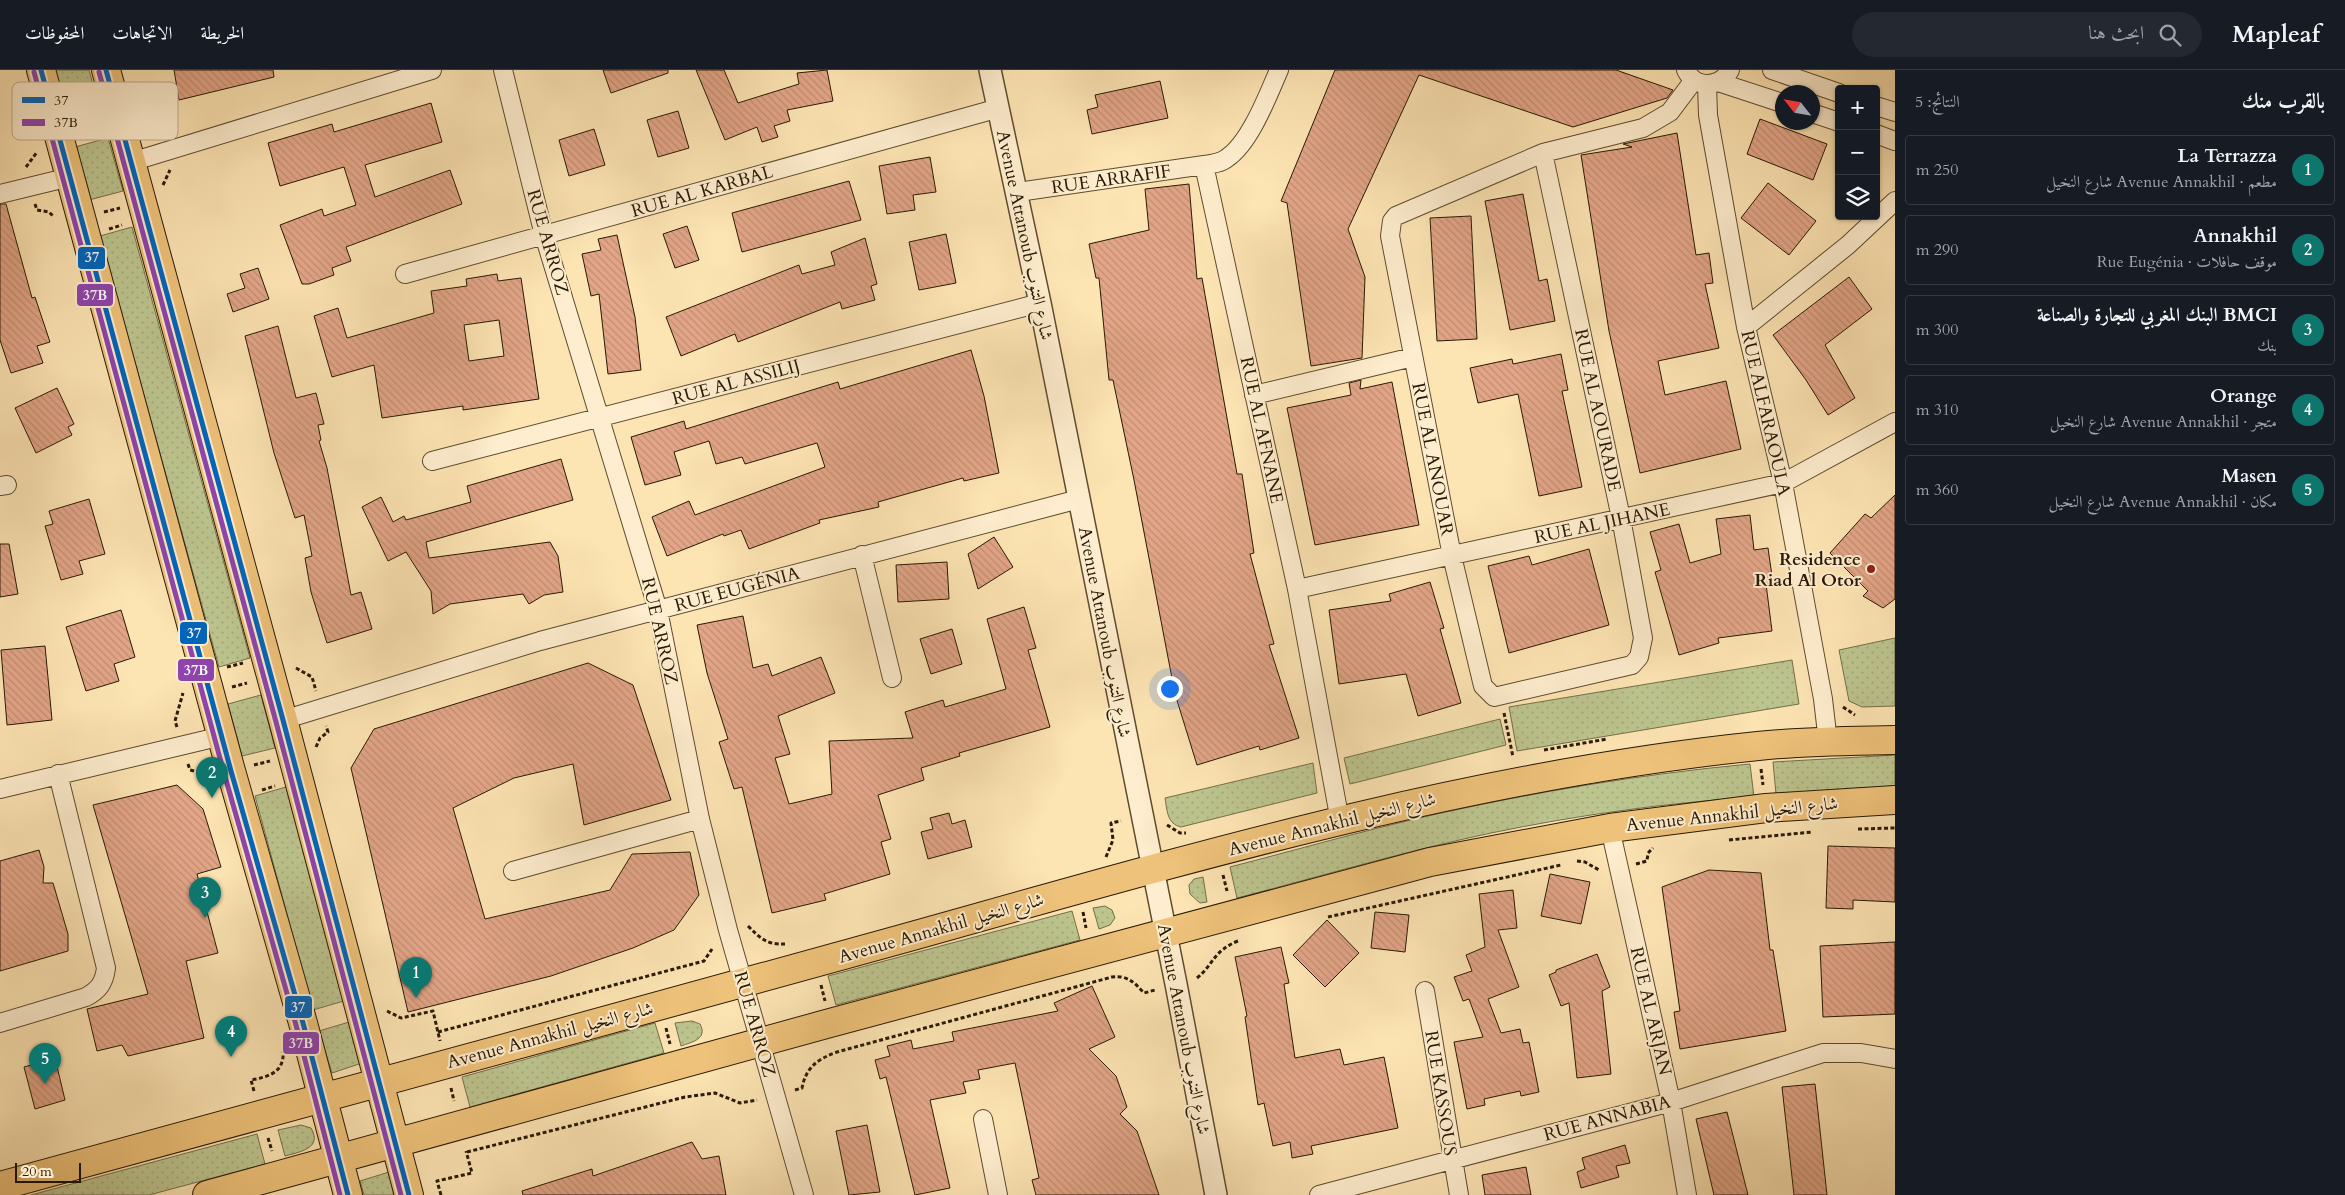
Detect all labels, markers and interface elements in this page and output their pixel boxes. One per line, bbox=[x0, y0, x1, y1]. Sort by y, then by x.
search box bbox=[1852, 12, 2202, 57]
text: Mapleaf bbox=[2232, 18, 2320, 51]
text: ابحث هنا bbox=[2088, 20, 2144, 46]
text: المحفوظات bbox=[25, 21, 84, 46]
text: الاتجاهات bbox=[112, 21, 172, 46]
text: الخريطة bbox=[200, 21, 244, 46]
icon: search bbox=[2156, 21, 2184, 49]
legend bbox=[12, 82, 178, 140]
north arrow bbox=[1775, 85, 1820, 130]
map controls bbox=[1835, 85, 1880, 220]
button: + bbox=[1835, 85, 1880, 130]
text: بالقرب منك bbox=[2242, 87, 2325, 116]
text: 37 bbox=[54, 91, 68, 110]
text: النتائج: 5 bbox=[1915, 91, 1960, 113]
text: 37B bbox=[54, 113, 78, 132]
street label: Avenue Attanoub شارع التنوب bbox=[988, 128, 1059, 343]
button: − bbox=[1835, 130, 1880, 175]
text: La Terrazza bbox=[2178, 143, 2277, 169]
street label: RUE AL KARBAL bbox=[628, 159, 776, 224]
street label: RUE ARRAFIF bbox=[1050, 159, 1172, 200]
text: 250 m bbox=[1916, 159, 1958, 181]
text: 1 bbox=[2304, 159, 2312, 181]
text: مطعم · Avenue Annakhil شارع النخيل bbox=[2046, 171, 2277, 193]
button: layers bbox=[1835, 175, 1880, 220]
street label: RUE ARROZ bbox=[520, 186, 575, 298]
text: Annakhil bbox=[2194, 223, 2277, 249]
text: 290 m bbox=[1916, 239, 1958, 261]
text: 2 bbox=[2304, 239, 2312, 261]
line badge: 37 bbox=[77, 246, 106, 270]
text: 37 bbox=[85, 248, 99, 267]
text: موقف حافلات · Rue Eugénia bbox=[2097, 251, 2277, 273]
line badge: 37B bbox=[76, 283, 114, 307]
text: 37B bbox=[83, 286, 107, 305]
text: BMCI البنك المغربي للتجارة والصناعة bbox=[2037, 302, 2277, 328]
text: 300 m bbox=[1916, 319, 1958, 341]
text: 3 bbox=[2304, 319, 2312, 341]
street label: RUE AL AOURADE bbox=[1568, 326, 1627, 494]
street label: RUE ALFARAOULA bbox=[1734, 328, 1797, 498]
text: بنك bbox=[2257, 335, 2277, 357]
street label: RUE AL ASSILIJ bbox=[669, 353, 803, 412]
street label: RUE AL AFNANE bbox=[1234, 354, 1289, 506]
street label: RUE AL ANOUAR bbox=[1405, 380, 1460, 538]
text: Orange bbox=[2210, 383, 2277, 409]
text: 310 m bbox=[1916, 399, 1958, 421]
text: 4 bbox=[2304, 399, 2312, 421]
text: متجر · Avenue Annakhil شارع النخيل bbox=[2050, 411, 2277, 433]
text: Masen bbox=[2221, 463, 2277, 489]
text: 360 m bbox=[1916, 479, 1958, 501]
text: 5 bbox=[2304, 479, 2312, 501]
text: مكان · Avenue Annakhil شارع النخيل bbox=[2048, 491, 2277, 513]
street label: RUE AL JIHANE bbox=[1532, 497, 1672, 550]
street label: Avenue Attanoub شارع التنوب bbox=[1070, 525, 1137, 740]
place label: Residence Riad Al Otor bbox=[1754, 547, 1862, 593]
street label: RUE EUGÉNIA bbox=[672, 561, 803, 618]
marker: Residence Riad Al Otor bbox=[1865, 563, 1877, 575]
street label: RUE ARROZ bbox=[635, 575, 684, 687]
line badge: 37 bbox=[179, 621, 208, 645]
text: 37 bbox=[187, 624, 201, 643]
line badge: 37B bbox=[177, 658, 215, 682]
text: 37B bbox=[184, 661, 208, 680]
your location bbox=[1157, 676, 1183, 702]
pin: 2 bbox=[196, 757, 228, 798]
street label: Avenue Annakhil شارع النخيل bbox=[1226, 787, 1439, 864]
street label: Avenue Annakhil شارع النخيل bbox=[1625, 791, 1839, 840]
pin: 3 bbox=[189, 877, 221, 918]
street label: Avenue Annakhil شارع النخيل bbox=[835, 887, 1047, 972]
street label: Avenue Attanoub شارع التنوب bbox=[1149, 922, 1216, 1137]
street label: RUE AL ARJAN bbox=[1624, 944, 1678, 1078]
pin: 1 bbox=[400, 957, 432, 998]
street label: RUE ARROZ bbox=[727, 968, 782, 1080]
line badge: 37 bbox=[284, 995, 313, 1019]
street label: Avenue Annakhil شارع النخيل bbox=[444, 996, 657, 1077]
text: 37 bbox=[291, 998, 305, 1017]
pin: 4 bbox=[215, 1016, 247, 1057]
street label: RUE KASSOUS bbox=[1418, 1029, 1463, 1158]
line badge: 37B bbox=[282, 1031, 320, 1055]
text: 37B bbox=[289, 1034, 313, 1053]
pin: 5 bbox=[29, 1043, 61, 1084]
street label: RUE ANNABIA bbox=[1541, 1089, 1674, 1147]
scale bar bbox=[15, 1160, 81, 1183]
text: 20 m bbox=[22, 1162, 52, 1181]

